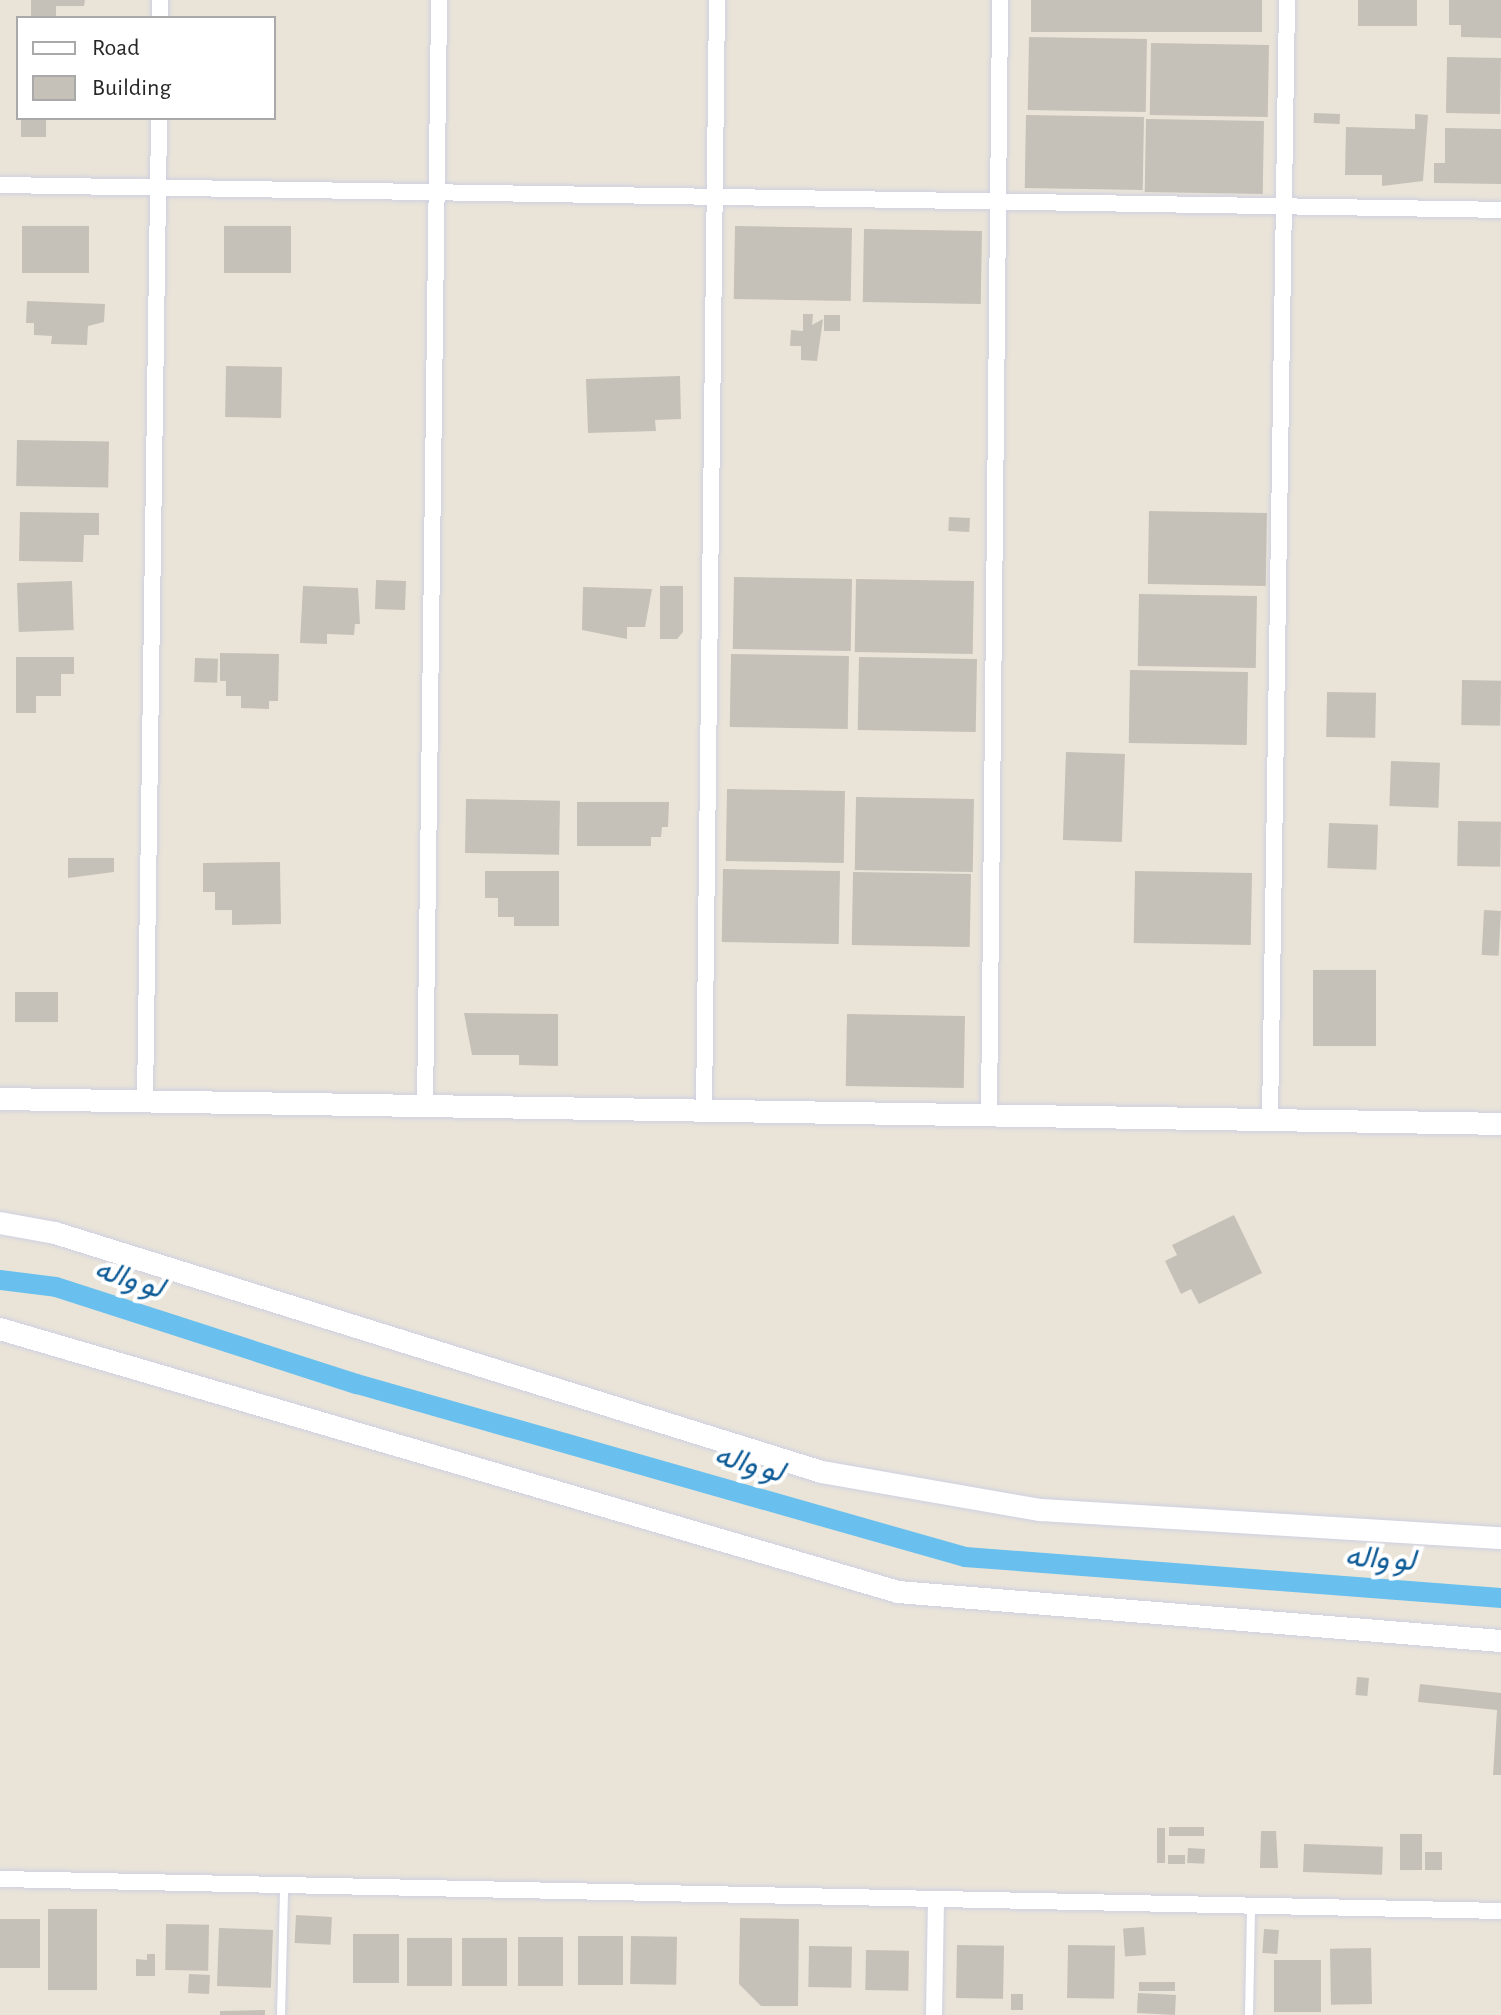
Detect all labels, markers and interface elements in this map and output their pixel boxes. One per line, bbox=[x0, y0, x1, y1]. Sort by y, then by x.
legend bbox=[16, 16, 276, 120]
text: Road bbox=[92, 36, 140, 60]
text: Building bbox=[92, 76, 171, 100]
water label: لو واله bbox=[90, 1251, 168, 1307]
water label: لو واله bbox=[710, 1437, 788, 1491]
water label: لو واله bbox=[1343, 1539, 1417, 1579]

